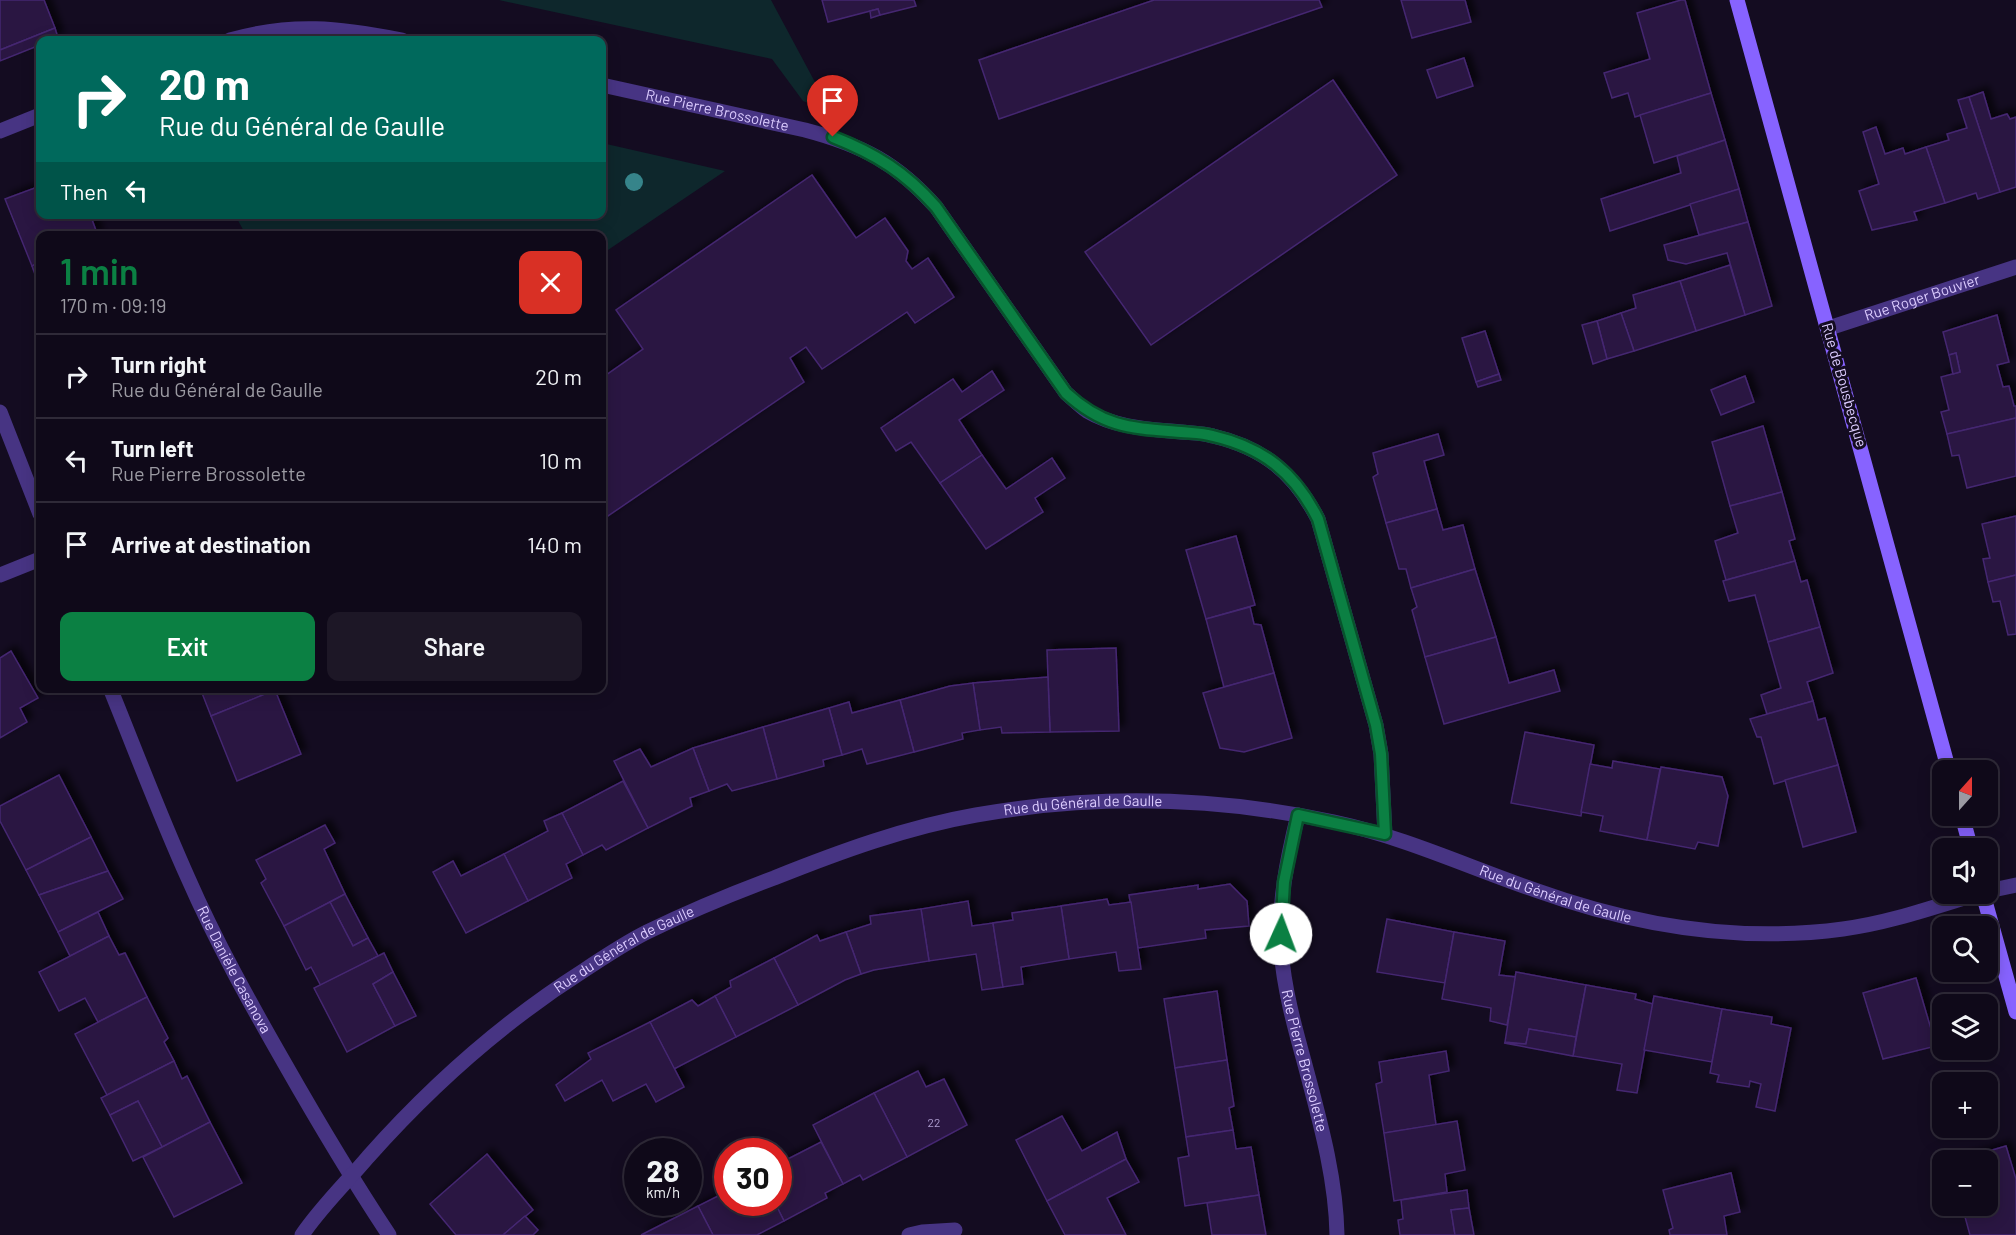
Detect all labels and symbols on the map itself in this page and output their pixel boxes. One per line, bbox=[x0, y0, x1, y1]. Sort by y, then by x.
pin bbox=[807, 75, 858, 137]
street label: Rue Pierre Brossolette bbox=[644, 85, 791, 134]
street label: Rue Roger Bouvier bbox=[1862, 269, 1982, 324]
street label: Rue de Bousbecque bbox=[1819, 321, 1871, 449]
north arrow bbox=[1932, 760, 1998, 826]
street label: Rue du Général de Gaulle bbox=[1002, 791, 1163, 818]
street label: Rue du Général de Gaulle bbox=[1477, 860, 1634, 926]
street label: Rue du Général de Gaulle bbox=[550, 901, 697, 996]
position arrow bbox=[1249, 902, 1313, 966]
street label: Rue Danièle Casanova bbox=[194, 903, 276, 1036]
street label: Rue Pierre Brossolette bbox=[1279, 988, 1332, 1134]
house number: 22 bbox=[928, 1115, 940, 1129]
speed limit sign: 30 bbox=[714, 1138, 792, 1216]

